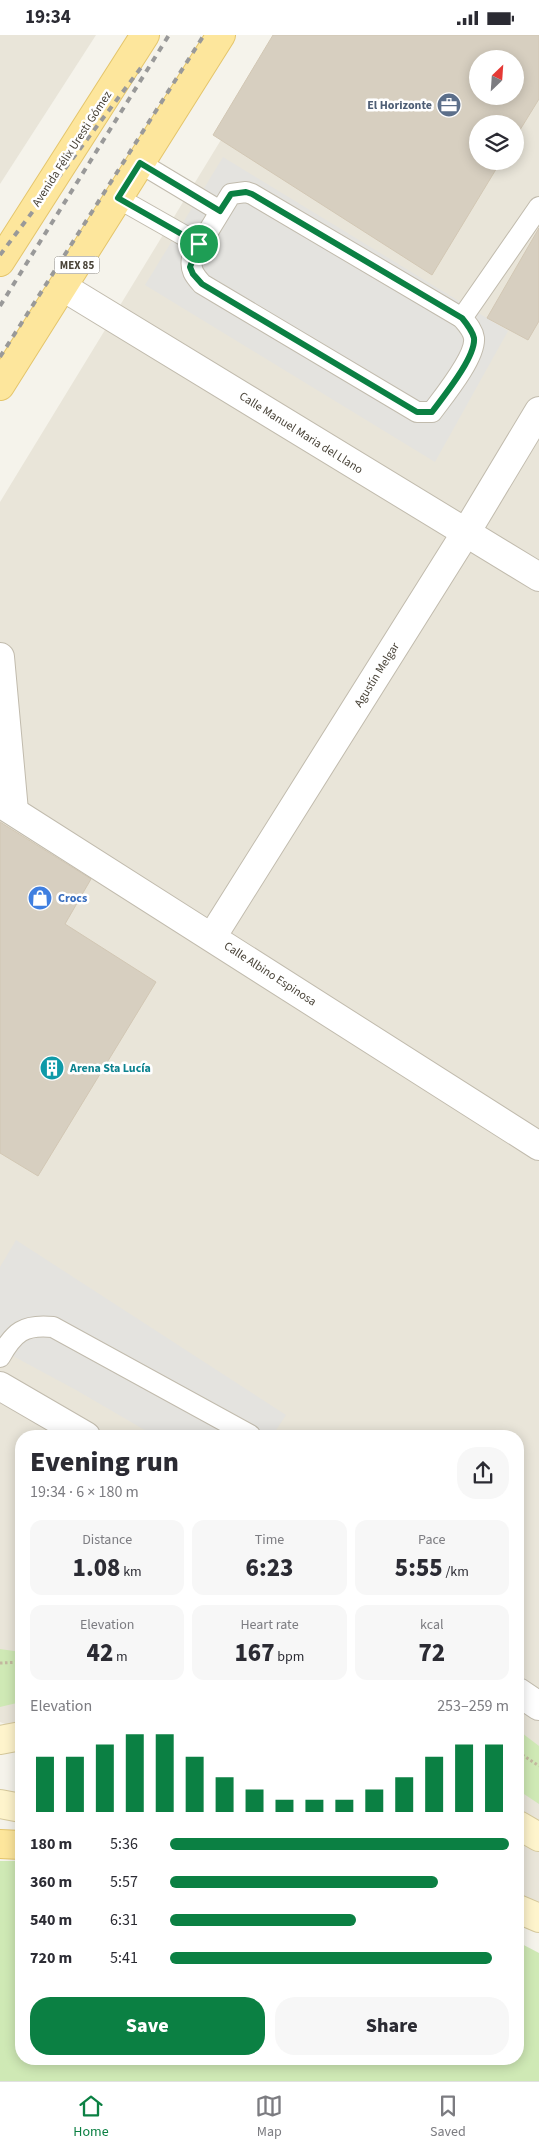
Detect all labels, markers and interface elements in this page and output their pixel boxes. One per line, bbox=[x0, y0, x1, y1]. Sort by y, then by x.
text: 19:34 bbox=[25, 4, 71, 31]
north arrow bbox=[469, 50, 524, 105]
map controls bbox=[469, 50, 524, 170]
street label: Avenida Félix Uresti Gómez bbox=[28, 88, 116, 210]
office icon: El Horizonte bbox=[436, 92, 462, 118]
place label: El Horizonte bbox=[367, 97, 432, 114]
button: layers bbox=[469, 115, 524, 170]
pin bbox=[178, 223, 220, 265]
icon: arrive bbox=[185, 230, 213, 258]
road number: MEX 85 bbox=[54, 257, 100, 273]
street label: Calle Manuel Maria del Llano bbox=[236, 388, 366, 478]
street label: Agustín Melgar bbox=[350, 639, 404, 711]
shop icon: Crocs bbox=[27, 885, 53, 911]
place label: Crocs bbox=[58, 890, 87, 907]
street label: Calle Albino Espinosa bbox=[220, 938, 320, 1010]
building icon: Arena Sta Lucía bbox=[39, 1055, 65, 1081]
place label: Arena Sta Lucía bbox=[69, 1060, 151, 1077]
text: Evening run bbox=[30, 1442, 179, 1482]
button: share bbox=[457, 1447, 509, 1499]
text: 19:34 · 6 × 180 m bbox=[30, 1481, 139, 1503]
text: Distance bbox=[82, 1530, 132, 1550]
text: Time bbox=[255, 1530, 284, 1550]
text: Pace bbox=[418, 1530, 446, 1550]
text: 1.08 bbox=[73, 1550, 120, 1586]
text: 6:23 bbox=[246, 1550, 293, 1586]
text: 5:55 bbox=[395, 1550, 443, 1586]
text: km bbox=[120, 1562, 142, 1582]
text: /km bbox=[443, 1562, 469, 1582]
text: Elevation bbox=[80, 1615, 134, 1635]
text: Heart rate bbox=[240, 1615, 299, 1635]
text: kcal bbox=[420, 1615, 444, 1635]
text: 42 bbox=[87, 1635, 113, 1671]
text: 167 bbox=[235, 1635, 275, 1671]
text: 72 bbox=[418, 1635, 445, 1671]
text: m bbox=[113, 1647, 128, 1667]
text: bpm bbox=[275, 1647, 304, 1667]
text: Elevation bbox=[30, 1695, 92, 1717]
text: 253–259 m bbox=[437, 1695, 509, 1717]
text: 180 m bbox=[30, 1833, 72, 1855]
text: 5:36 bbox=[110, 1833, 138, 1855]
text: 360 m bbox=[30, 1871, 72, 1893]
text: 5:57 bbox=[110, 1871, 138, 1893]
text: 540 m bbox=[30, 1909, 72, 1931]
text: 6:31 bbox=[110, 1909, 138, 1931]
text: 720 m bbox=[30, 1947, 72, 1969]
text: 5:41 bbox=[110, 1947, 138, 1969]
button: Save bbox=[30, 1997, 265, 2055]
button: Share bbox=[275, 1997, 509, 2055]
tab: Home bbox=[73, 2092, 109, 2142]
tab: Map bbox=[255, 2092, 283, 2142]
tab: Saved bbox=[430, 2092, 466, 2142]

